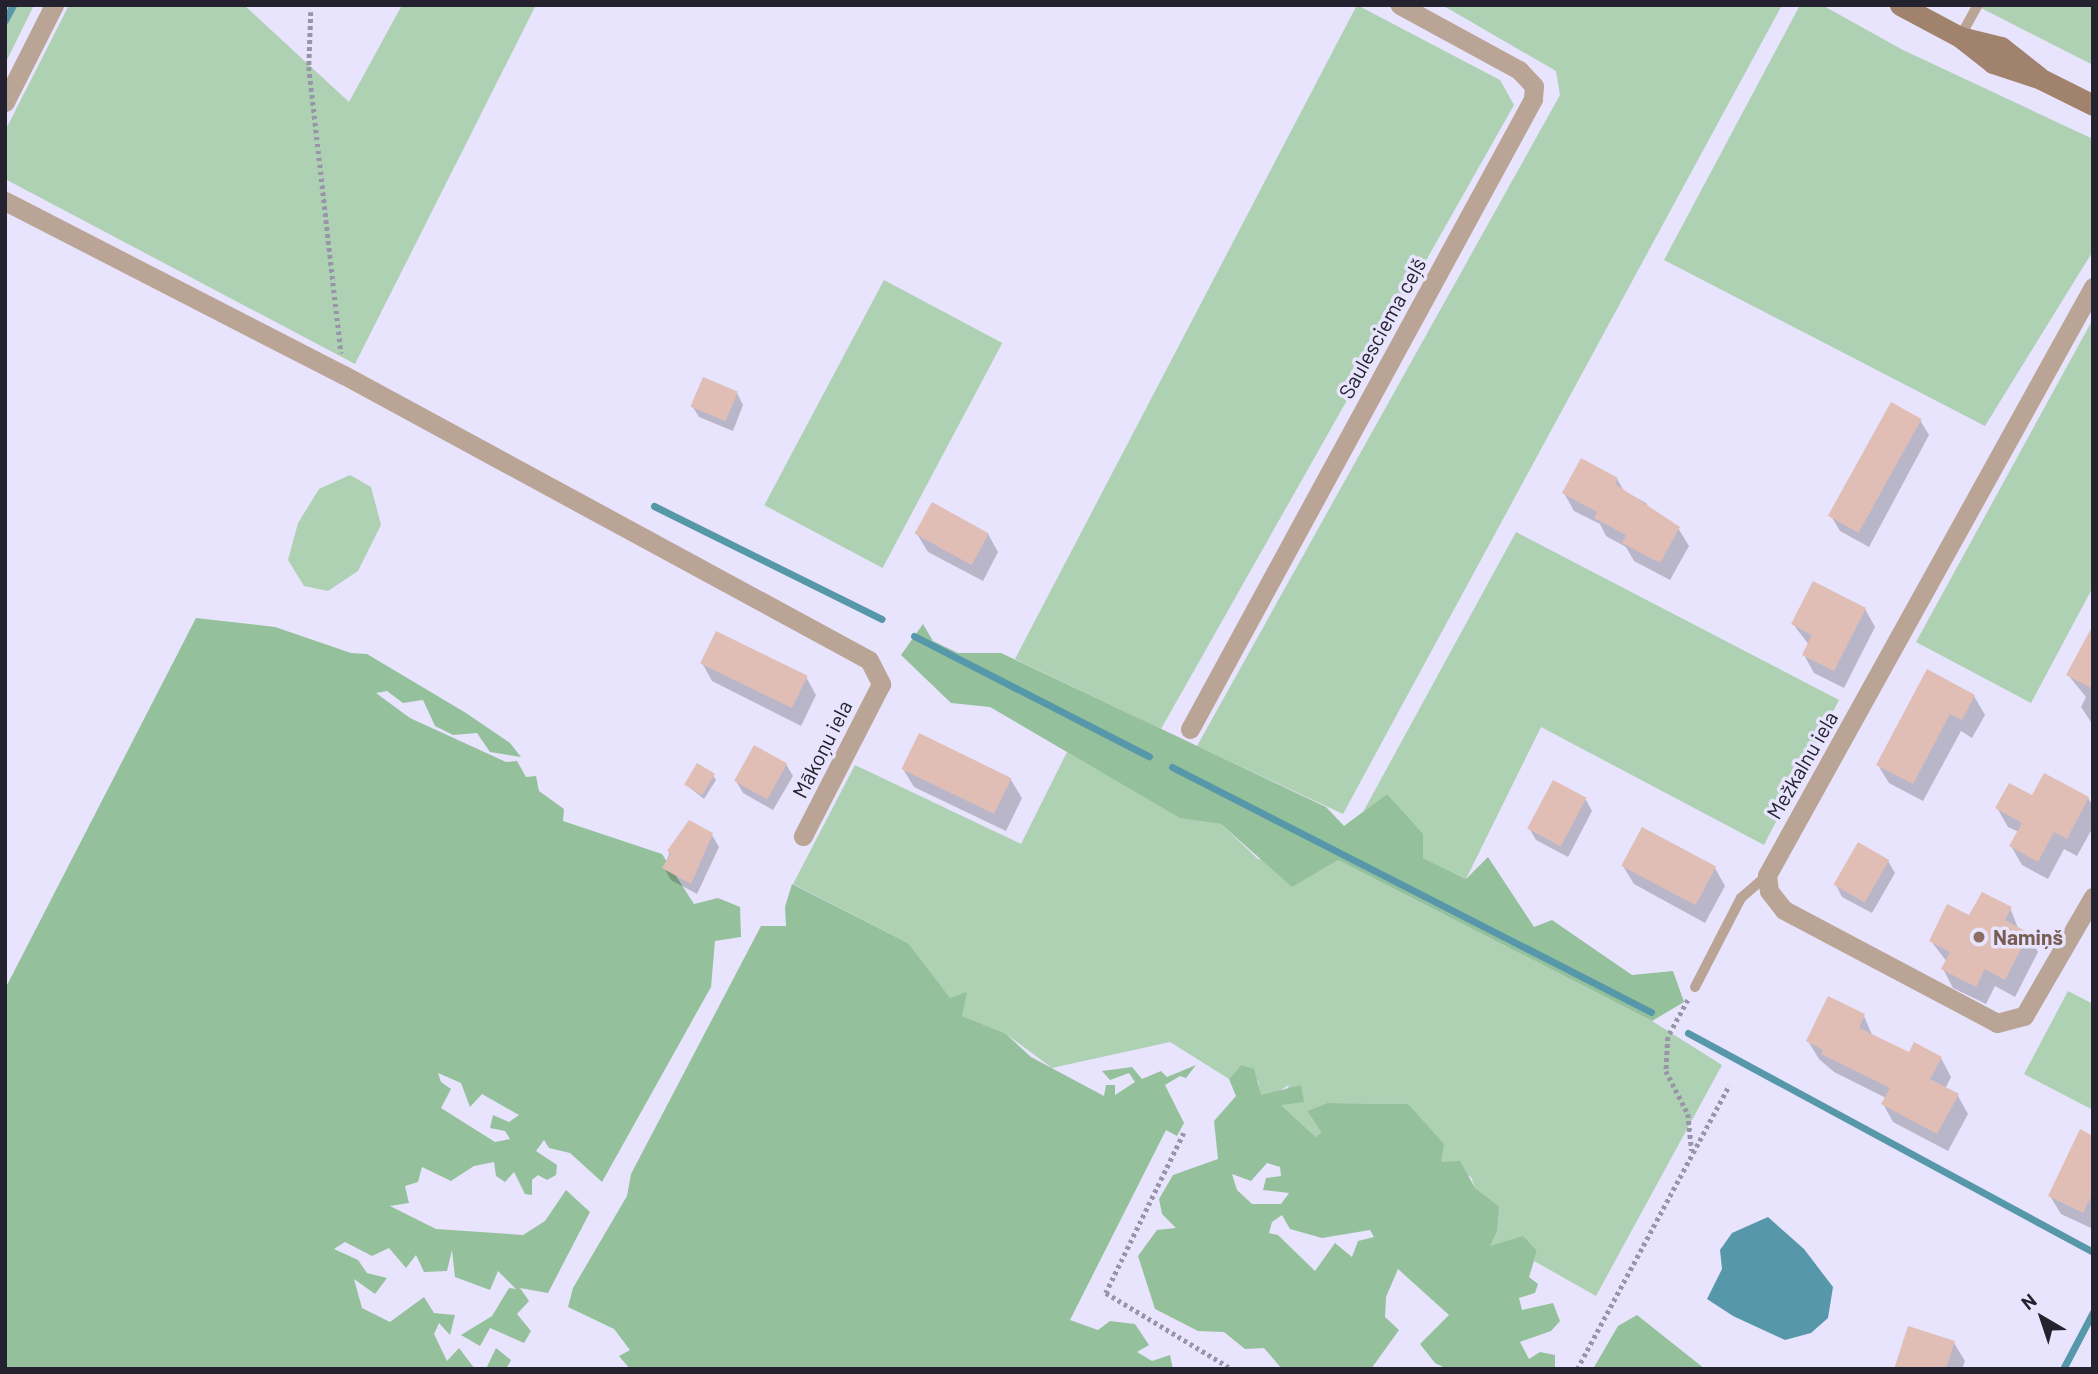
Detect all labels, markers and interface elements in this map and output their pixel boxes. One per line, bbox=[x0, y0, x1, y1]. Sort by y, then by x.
street label: Saulesciema ceļš bbox=[1333, 253, 1431, 403]
street label: Mākoņu iela bbox=[787, 696, 857, 802]
street label: Mežkalnu iela bbox=[1761, 707, 1843, 823]
place label: Namiņš bbox=[1993, 924, 2063, 950]
marker: Namiņš bbox=[1971, 929, 1987, 945]
north arrow bbox=[2007, 1283, 2077, 1353]
text: N bbox=[2016, 1288, 2041, 1314]

